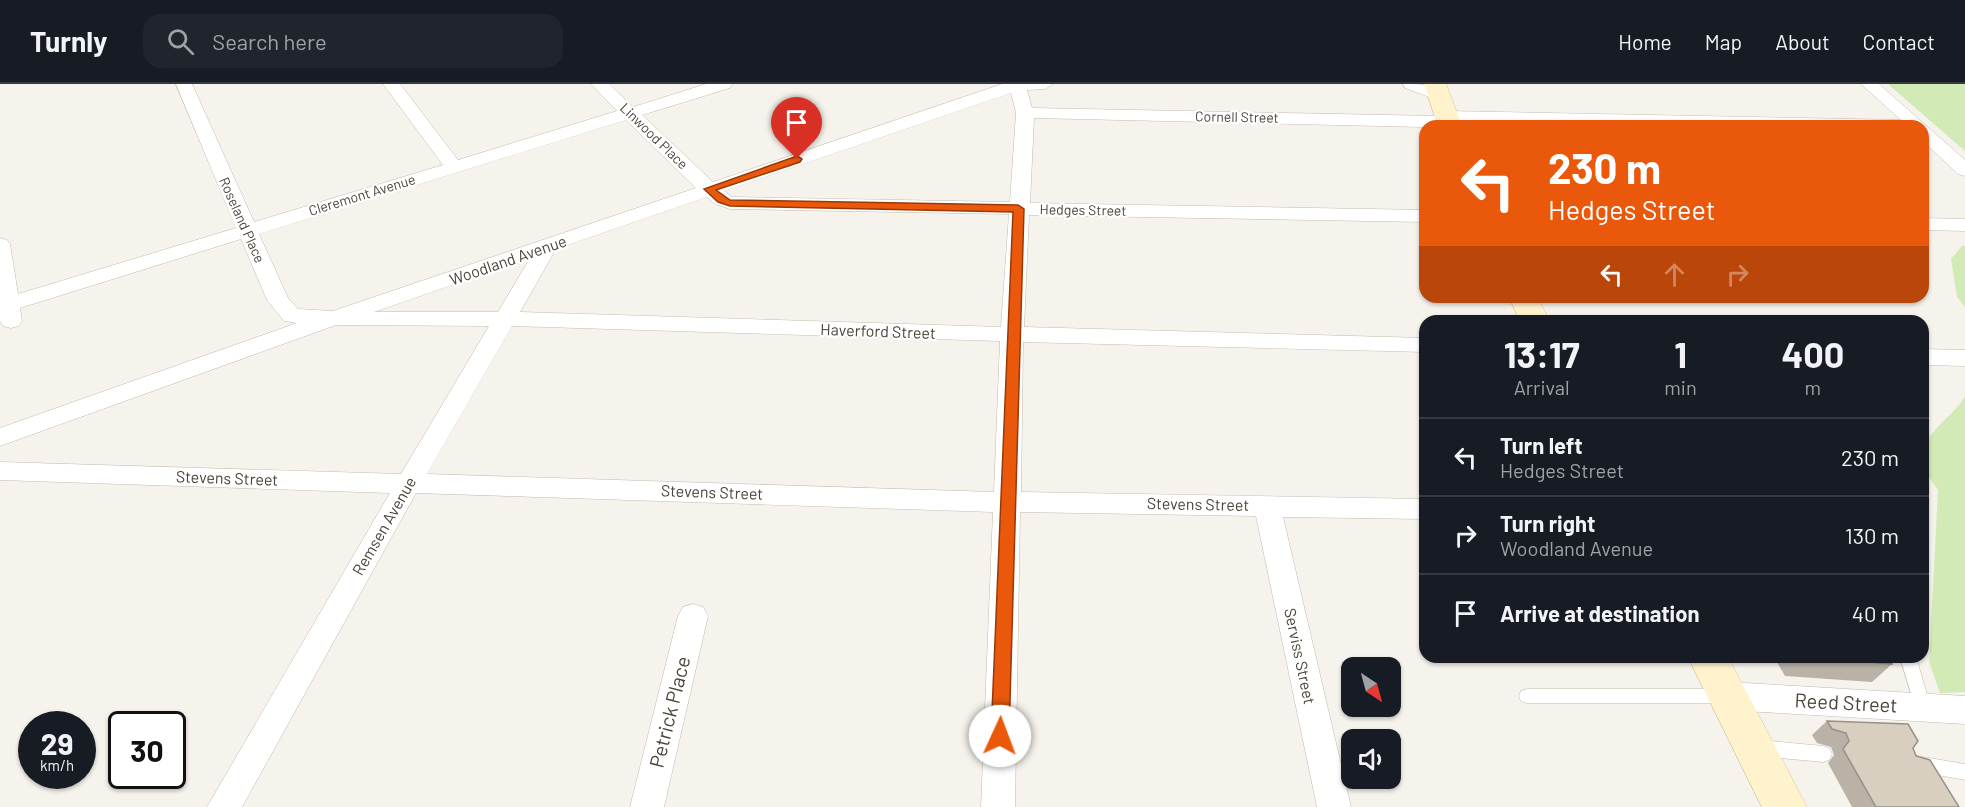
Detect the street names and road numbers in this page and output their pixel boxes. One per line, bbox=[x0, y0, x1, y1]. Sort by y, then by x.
street label: Linwood Place bbox=[617, 99, 692, 172]
street label: Cornell Street bbox=[1195, 107, 1279, 126]
street label: Cleremont Avenue bbox=[306, 170, 417, 219]
street label: Roseland Place bbox=[216, 174, 269, 265]
street label: Hedges Street bbox=[1039, 200, 1127, 219]
street label: Woodland Avenue bbox=[447, 231, 569, 288]
street label: Haverford Street bbox=[820, 319, 936, 342]
street label: Stevens Street bbox=[176, 466, 278, 489]
street label: Remsen Avenue bbox=[348, 473, 419, 578]
street label: Stevens Street bbox=[661, 480, 763, 503]
street label: Stevens Street bbox=[1147, 493, 1249, 514]
street label: Serviss Street bbox=[1281, 606, 1320, 706]
street label: Petrick Place bbox=[644, 654, 694, 770]
street label: Reed Street bbox=[1794, 687, 1898, 717]

